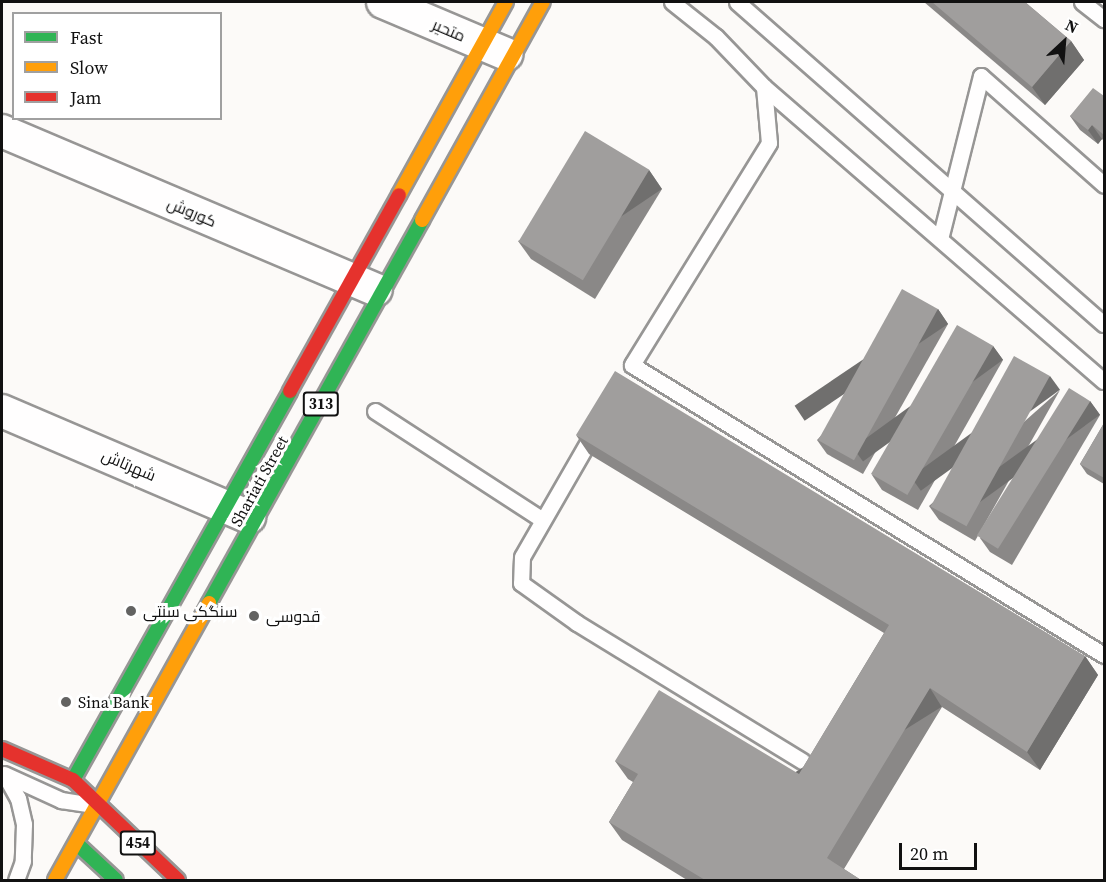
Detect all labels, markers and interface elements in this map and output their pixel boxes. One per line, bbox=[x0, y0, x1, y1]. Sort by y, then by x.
legend bbox=[12, 12, 222, 120]
north arrow bbox=[1034, 12, 1094, 72]
text: N bbox=[1062, 13, 1082, 38]
street label: متحیر bbox=[430, 14, 468, 46]
text: Fast bbox=[70, 25, 103, 50]
text: Slow bbox=[70, 55, 108, 80]
text: Jam bbox=[70, 85, 102, 110]
street label: کوروش bbox=[165, 193, 219, 231]
road number: 313 bbox=[302, 392, 340, 416]
street label: Shariati Street bbox=[226, 432, 292, 530]
street label: شهرتاش bbox=[99, 445, 159, 485]
place label: سنگکی سنتی bbox=[143, 601, 237, 621]
marker: سنگکی سنتی bbox=[124, 604, 138, 618]
place label: قدوسی bbox=[266, 606, 320, 626]
marker: قدوسی bbox=[247, 609, 261, 623]
place label: Sina Bank bbox=[78, 692, 149, 712]
marker: Sina Bank bbox=[59, 695, 73, 709]
road number: 454 bbox=[118, 831, 158, 855]
scale bar bbox=[902, 831, 980, 869]
text: 20 m bbox=[910, 841, 948, 866]

